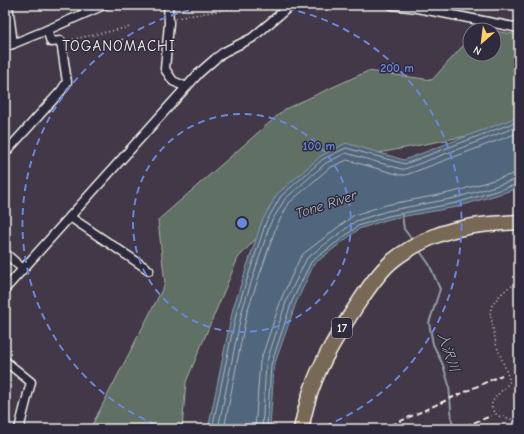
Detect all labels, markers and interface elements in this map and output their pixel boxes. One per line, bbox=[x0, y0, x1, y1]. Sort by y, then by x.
north arrow bbox=[462, 22, 502, 62]
district label: TOGANOMACHI bbox=[62, 37, 176, 55]
text: N bbox=[471, 43, 484, 58]
text: 200 m bbox=[380, 61, 414, 75]
text: 100 m bbox=[303, 139, 335, 153]
water label: Tone River bbox=[294, 186, 360, 222]
centre of rings bbox=[235, 216, 249, 230]
road number: 17 bbox=[332, 318, 352, 338]
water label: 入沢川 bbox=[434, 330, 463, 375]

